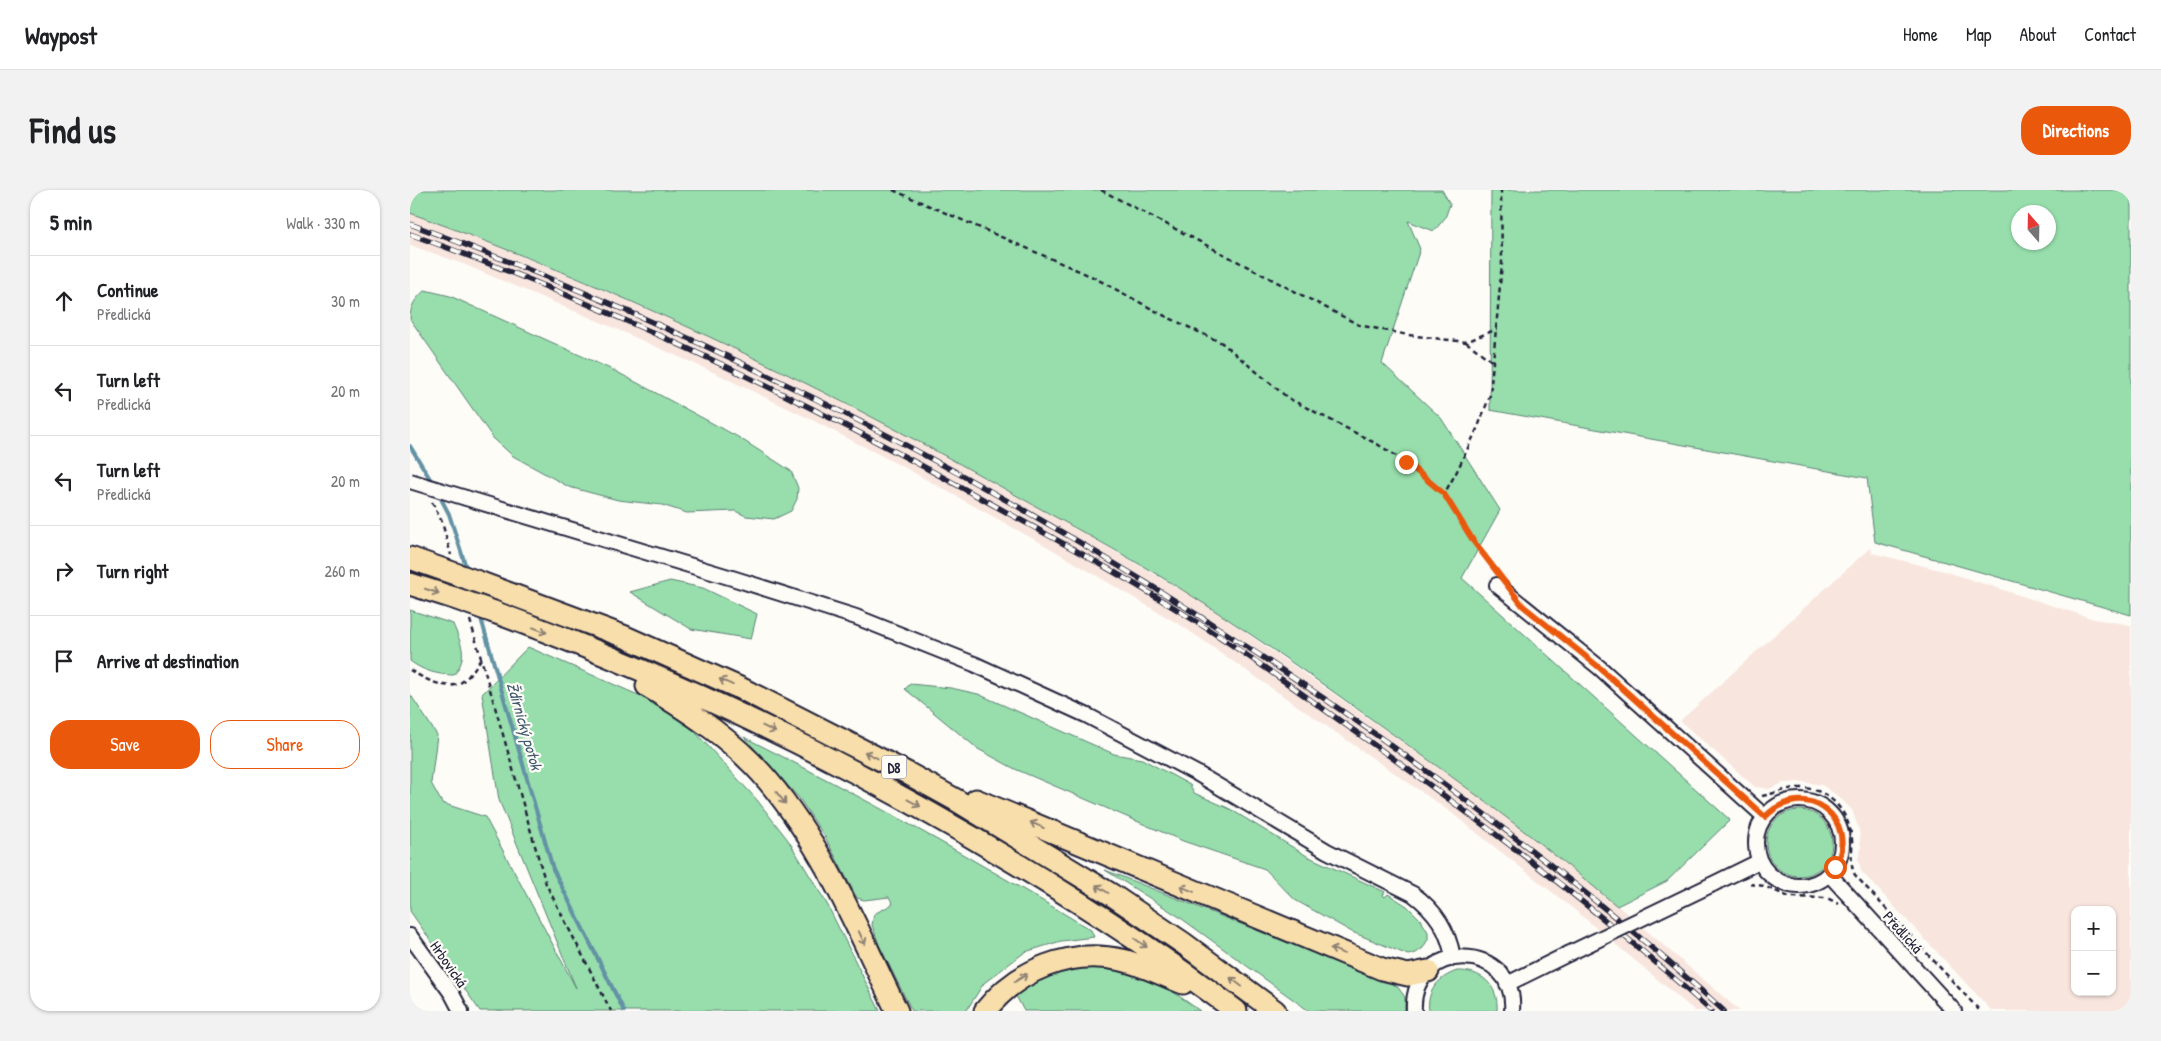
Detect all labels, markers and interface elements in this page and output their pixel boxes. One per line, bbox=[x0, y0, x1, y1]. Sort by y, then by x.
text: Waypost bbox=[25, 19, 97, 51]
text: Home bbox=[1903, 22, 1938, 47]
text: Map bbox=[1966, 22, 1991, 47]
text: About bbox=[2019, 22, 2056, 47]
text: Contact bbox=[2084, 22, 2136, 47]
button: Directions bbox=[2021, 106, 2131, 155]
text: Find us bbox=[30, 107, 116, 154]
north arrow bbox=[2011, 205, 2056, 250]
text: 5 min bbox=[50, 208, 92, 237]
text: Walk · 330 m bbox=[286, 212, 360, 234]
text: Continue bbox=[97, 277, 158, 303]
icon: ahead bbox=[50, 287, 78, 315]
text: 30 m bbox=[331, 290, 360, 312]
text: Předlická bbox=[97, 303, 150, 325]
text: Turn left bbox=[97, 367, 160, 393]
icon: left bbox=[50, 377, 78, 405]
text: 20 m bbox=[331, 380, 360, 402]
text: Předlická bbox=[97, 393, 150, 415]
route end bbox=[1395, 451, 1418, 474]
text: Turn left bbox=[97, 457, 160, 483]
icon: left bbox=[50, 467, 78, 495]
text: 20 m bbox=[331, 470, 360, 492]
text: Předlická bbox=[97, 483, 150, 505]
icon: right bbox=[50, 557, 78, 585]
text: Turn right bbox=[97, 558, 168, 584]
text: 260 m bbox=[324, 560, 360, 582]
one-way arrow bbox=[424, 587, 439, 596]
one-way arrow bbox=[531, 626, 547, 635]
icon: arrive bbox=[50, 647, 78, 675]
text: Arrive at destination bbox=[97, 648, 239, 674]
one-way arrow bbox=[719, 676, 734, 686]
water label: Ždírnický potok bbox=[502, 680, 548, 774]
button: Save bbox=[50, 720, 200, 769]
button: Share bbox=[210, 720, 360, 769]
one-way arrow bbox=[761, 725, 776, 734]
one-way arrow bbox=[864, 750, 879, 759]
road number: D8 bbox=[882, 756, 906, 778]
one-way arrow bbox=[776, 791, 787, 804]
one-way arrow bbox=[906, 798, 921, 808]
one-way arrow bbox=[1030, 820, 1045, 830]
route start bbox=[1824, 856, 1847, 879]
one-way arrow bbox=[1096, 884, 1110, 894]
one-way arrow bbox=[1180, 884, 1195, 893]
street label: Předlická bbox=[1878, 906, 1928, 958]
map controls bbox=[2071, 906, 2116, 996]
button: + bbox=[2071, 906, 2116, 951]
one-way arrow bbox=[857, 931, 867, 946]
street label: Hrbovická bbox=[425, 937, 473, 992]
one-way arrow bbox=[1134, 938, 1148, 948]
one-way arrow bbox=[1330, 945, 1345, 955]
button: − bbox=[2071, 951, 2116, 996]
one-way arrow bbox=[1013, 973, 1027, 983]
one-way arrow bbox=[1229, 977, 1243, 987]

